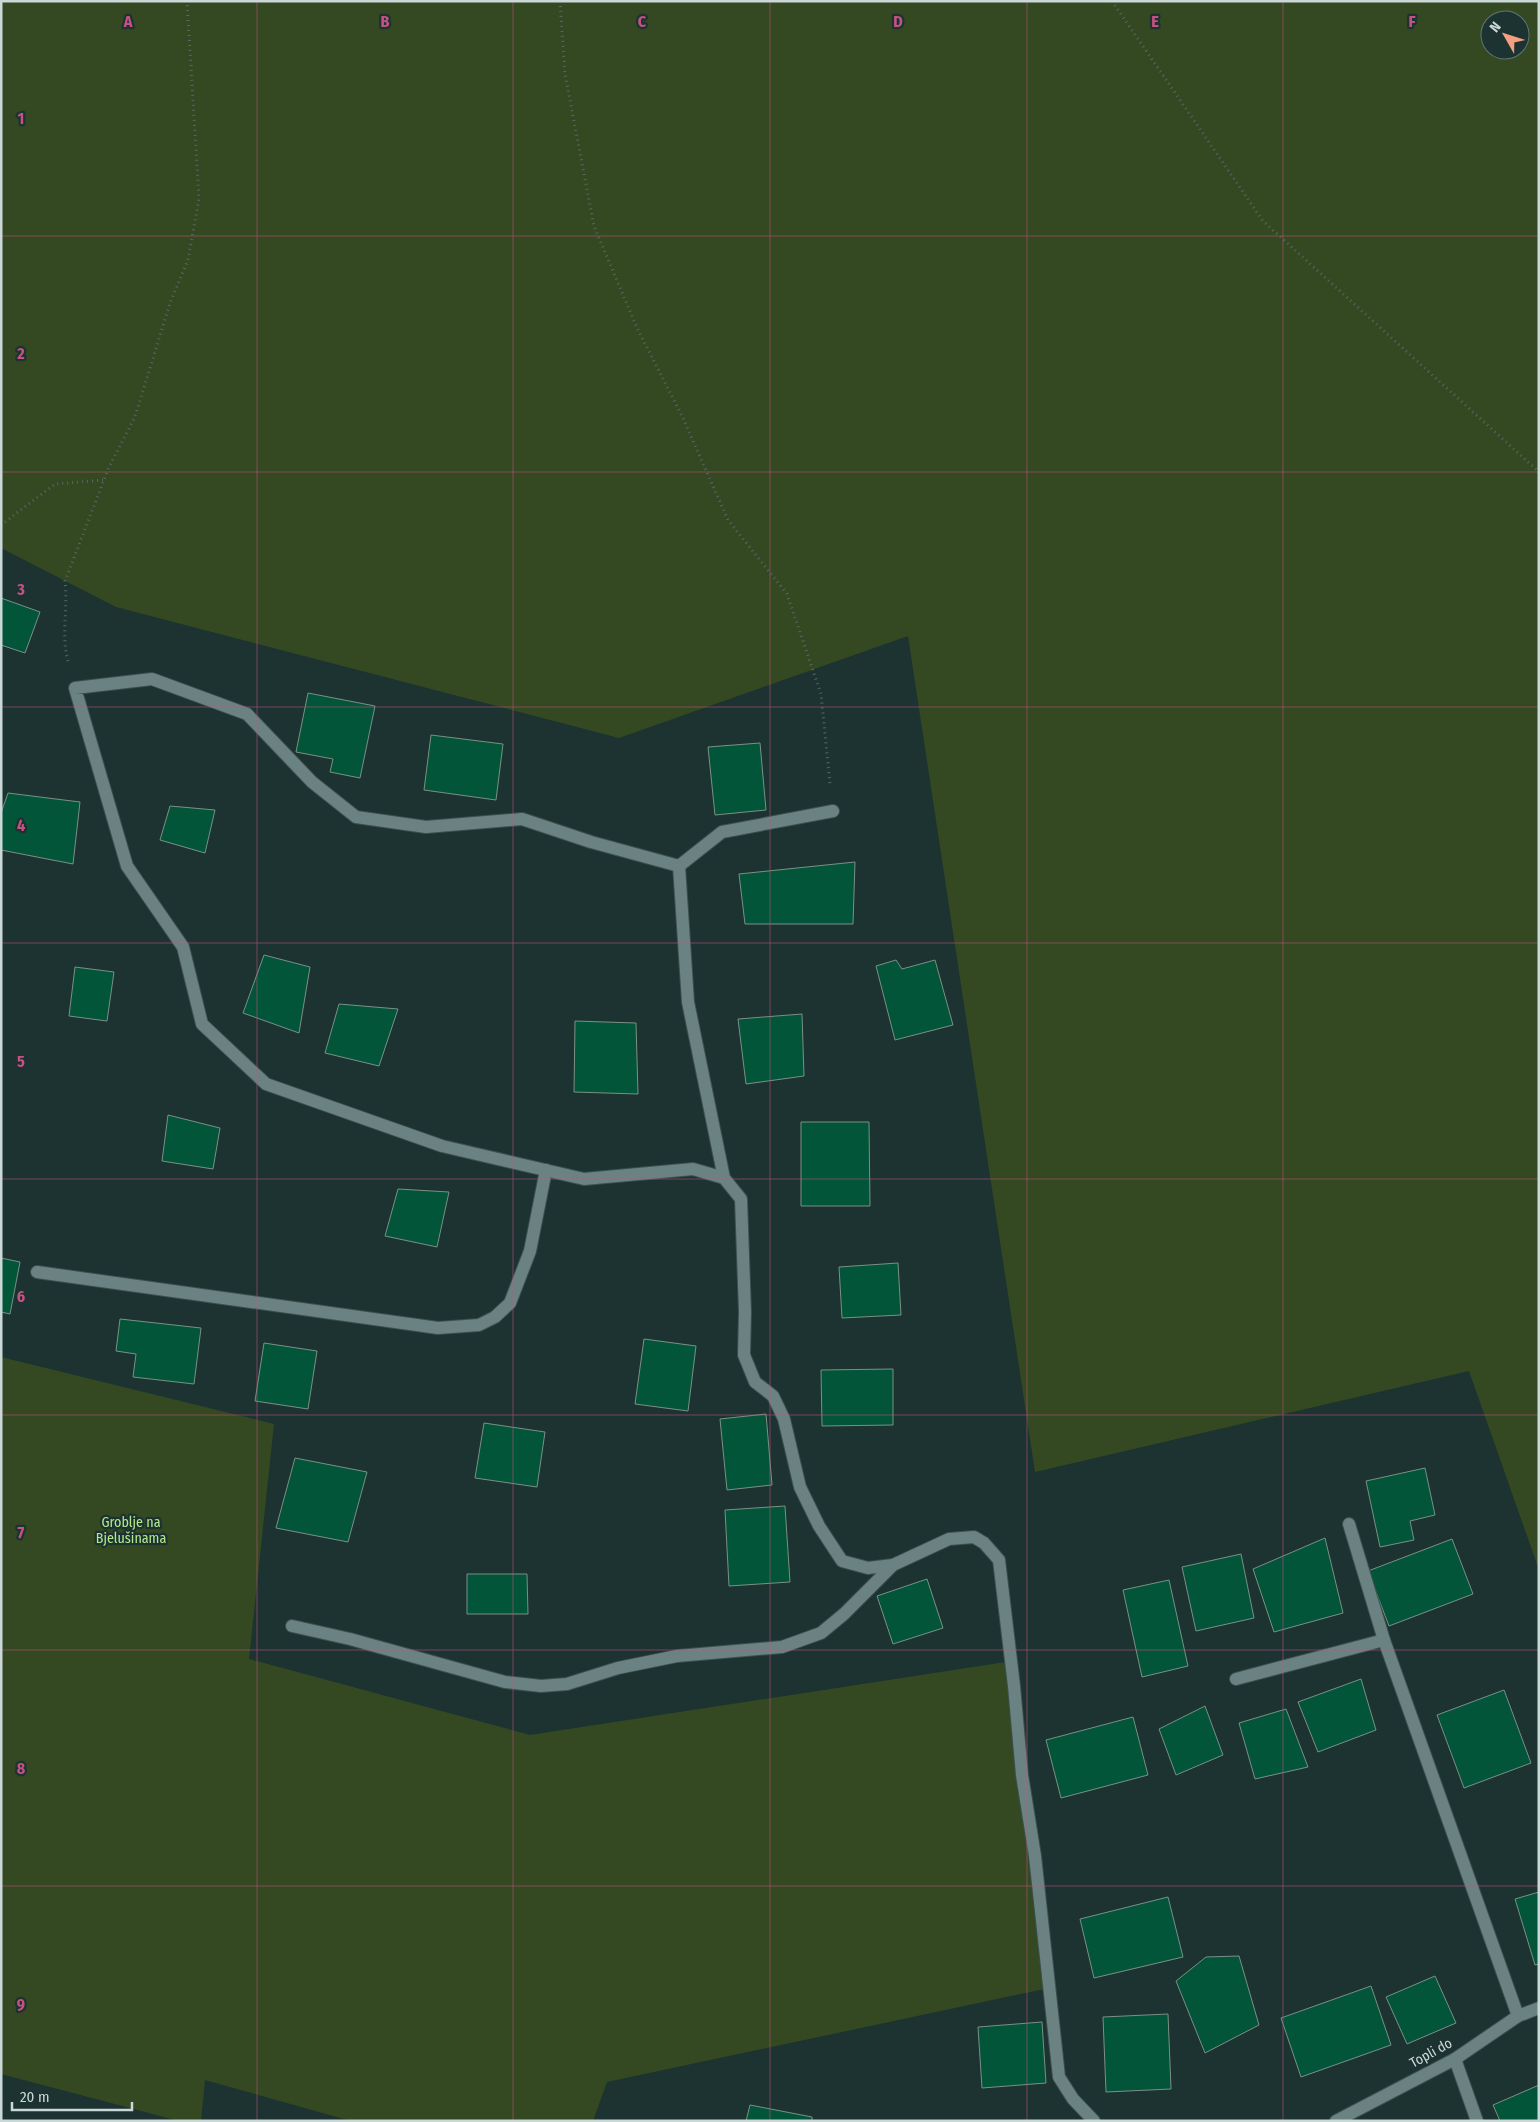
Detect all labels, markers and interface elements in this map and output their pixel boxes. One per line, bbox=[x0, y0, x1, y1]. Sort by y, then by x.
north arrow bbox=[1480, 10, 1530, 60]
text: A bbox=[123, 12, 133, 31]
text: B bbox=[381, 12, 390, 31]
text: C bbox=[638, 12, 647, 31]
text: D bbox=[893, 12, 903, 31]
text: E bbox=[1151, 12, 1159, 31]
text: F bbox=[1408, 12, 1416, 31]
text: N bbox=[1486, 19, 1505, 36]
text: 1 bbox=[18, 109, 24, 128]
text: 2 bbox=[16, 344, 25, 363]
text: 3 bbox=[16, 580, 25, 599]
text: 4 bbox=[17, 816, 25, 835]
text: 5 bbox=[17, 1052, 25, 1071]
text: 6 bbox=[17, 1287, 25, 1306]
park label: Groblje na Bjelušinama bbox=[96, 1514, 166, 1547]
text: 7 bbox=[18, 1523, 25, 1542]
text: 8 bbox=[17, 1759, 26, 1778]
text: 9 bbox=[17, 1995, 25, 2014]
street label: Topli do bbox=[1407, 2034, 1455, 2072]
scale bar bbox=[12, 2080, 132, 2112]
text: 20 m bbox=[20, 2088, 50, 2106]

